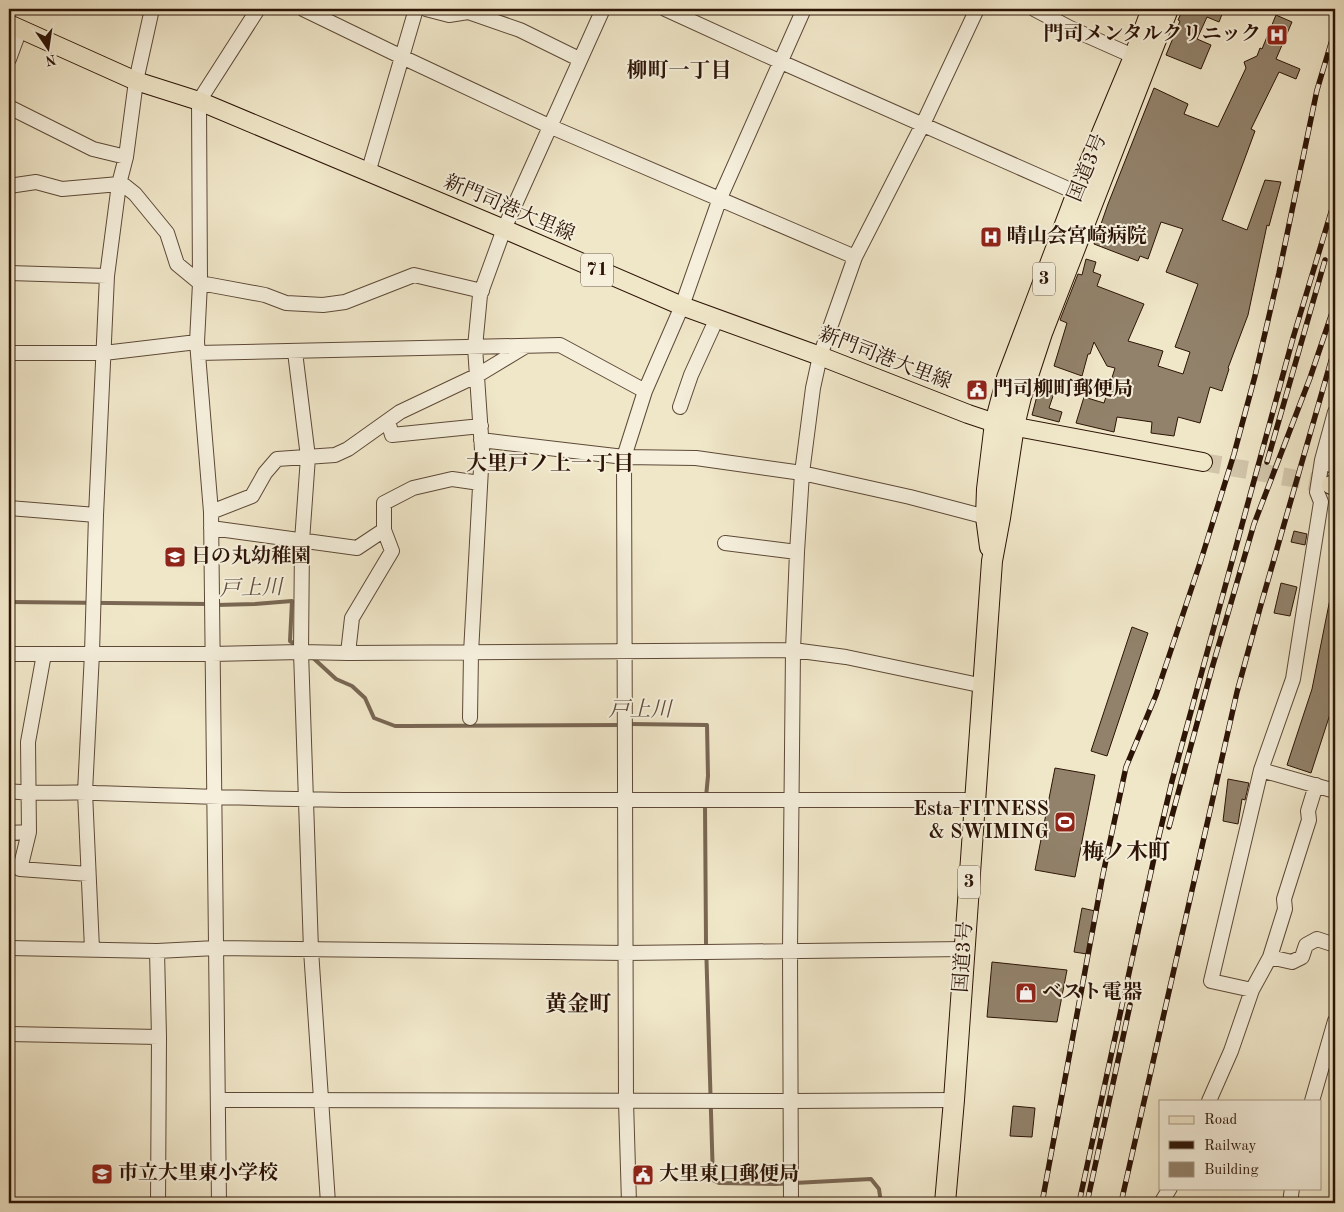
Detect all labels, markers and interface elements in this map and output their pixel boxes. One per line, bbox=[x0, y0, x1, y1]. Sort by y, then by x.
north arrow bbox=[22, 22, 72, 72]
place label: 門司メンタルクリニック bbox=[1043, 23, 1261, 45]
hospital icon: 門司メンタルクリニック bbox=[1265, 23, 1289, 47]
text: N bbox=[44, 52, 57, 68]
district label: 柳町一丁目 bbox=[627, 59, 732, 82]
street label: 国道3号 bbox=[1063, 130, 1111, 205]
street label: 新門司港大里線 bbox=[441, 171, 578, 246]
place label: 晴山会宮崎病院 bbox=[1007, 224, 1147, 247]
hospital icon: 晴山会宮崎病院 bbox=[979, 225, 1003, 249]
road number: 71 bbox=[581, 254, 613, 286]
road number: 3 bbox=[1033, 262, 1055, 296]
street label: 新門司港大里線 bbox=[816, 323, 955, 393]
public building icon: 門司柳町郵便局 bbox=[965, 378, 989, 402]
place label: 門司柳町郵便局 bbox=[993, 378, 1133, 400]
district label: 大里戸ノ上一丁目 bbox=[466, 452, 634, 475]
school or university icon: 日の丸幼稚園 bbox=[163, 545, 187, 569]
place label: 日の丸幼稚園 bbox=[191, 545, 311, 567]
water label: 戸上川 bbox=[219, 575, 285, 601]
water label: 戸上川 bbox=[609, 698, 673, 721]
place label: Esta FITNESS & SWIMING bbox=[913, 800, 1049, 843]
sports icon: Esta FITNESS & SWIMING bbox=[1053, 810, 1077, 834]
district label: 梅ノ木町 bbox=[1082, 840, 1170, 864]
road number: 3 bbox=[958, 866, 980, 899]
street label: 国道3号 bbox=[950, 920, 976, 993]
place label: ベスト電器 bbox=[1042, 980, 1142, 1003]
shop icon: ベスト電器 bbox=[1014, 981, 1038, 1005]
district label: 黄金町 bbox=[545, 992, 611, 1016]
legend bbox=[1159, 1100, 1322, 1190]
text: Road bbox=[1204, 1113, 1238, 1128]
text: Railway bbox=[1204, 1139, 1257, 1154]
school or university icon: 市立大里東小学校 bbox=[90, 1162, 114, 1186]
place label: 市立大里東小学校 bbox=[118, 1162, 278, 1184]
public building icon: 大里東口郵便局 bbox=[631, 1163, 655, 1187]
place label: 大里東口郵便局 bbox=[659, 1163, 799, 1185]
text: Building bbox=[1204, 1163, 1259, 1178]

